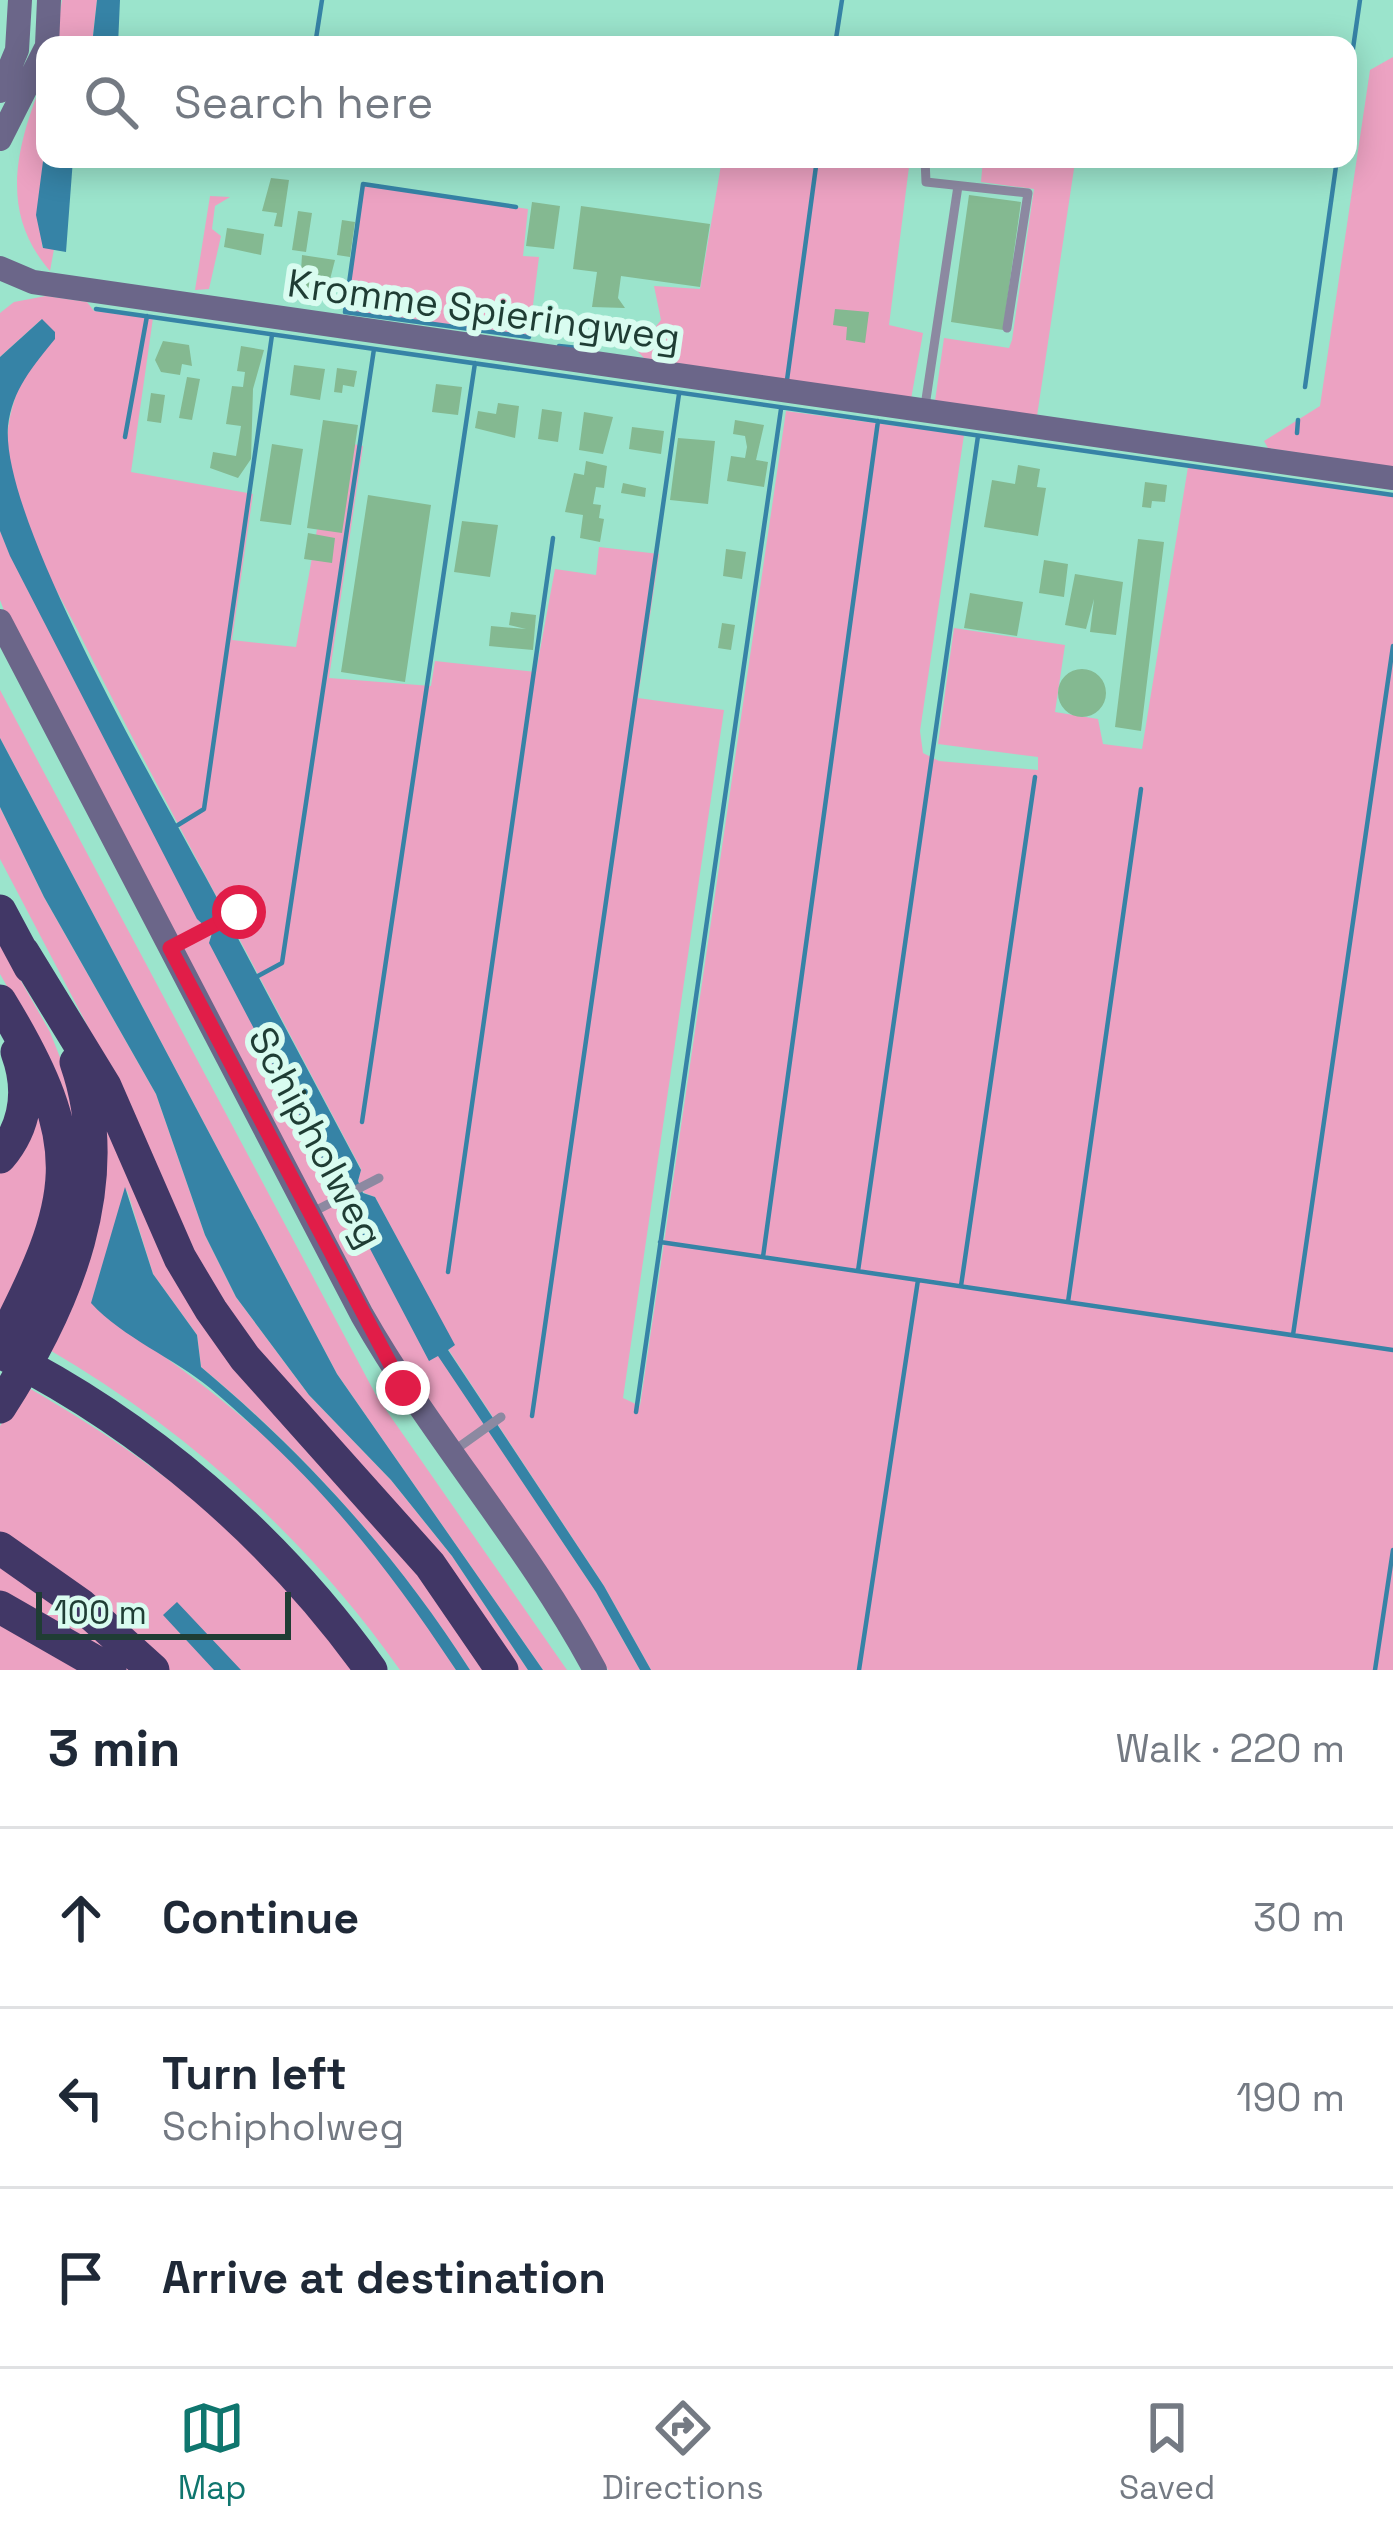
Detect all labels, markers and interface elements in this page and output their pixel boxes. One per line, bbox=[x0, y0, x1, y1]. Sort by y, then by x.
search box bbox=[36, 36, 1357, 168]
icon: search bbox=[78, 69, 144, 135]
text: Search here bbox=[174, 74, 433, 131]
street label: Kromme Spieringweg bbox=[285, 258, 683, 362]
route start bbox=[212, 885, 266, 939]
street label: Schipholweg bbox=[237, 1019, 395, 1255]
route end bbox=[376, 1361, 430, 1415]
scale bar bbox=[36, 1586, 291, 1639]
text: 100 m bbox=[54, 1592, 147, 1634]
text: 3 min bbox=[48, 1716, 181, 1781]
text: Walk · 220 m bbox=[1115, 1724, 1345, 1773]
icon: ahead bbox=[48, 1885, 114, 1951]
text: Continue bbox=[162, 1889, 359, 1946]
text: 30 m bbox=[1253, 1893, 1345, 1942]
text: Turn left bbox=[162, 2045, 347, 2102]
icon: left bbox=[48, 2065, 114, 2131]
text: 190 m bbox=[1236, 2073, 1345, 2122]
text: Schipholweg bbox=[162, 2102, 404, 2151]
icon: arrive bbox=[48, 2245, 114, 2311]
text: Arrive at destination bbox=[162, 2249, 606, 2306]
tab: Map bbox=[178, 2395, 246, 2509]
tab: Directions bbox=[602, 2395, 764, 2509]
tab: Saved bbox=[1119, 2395, 1215, 2509]

